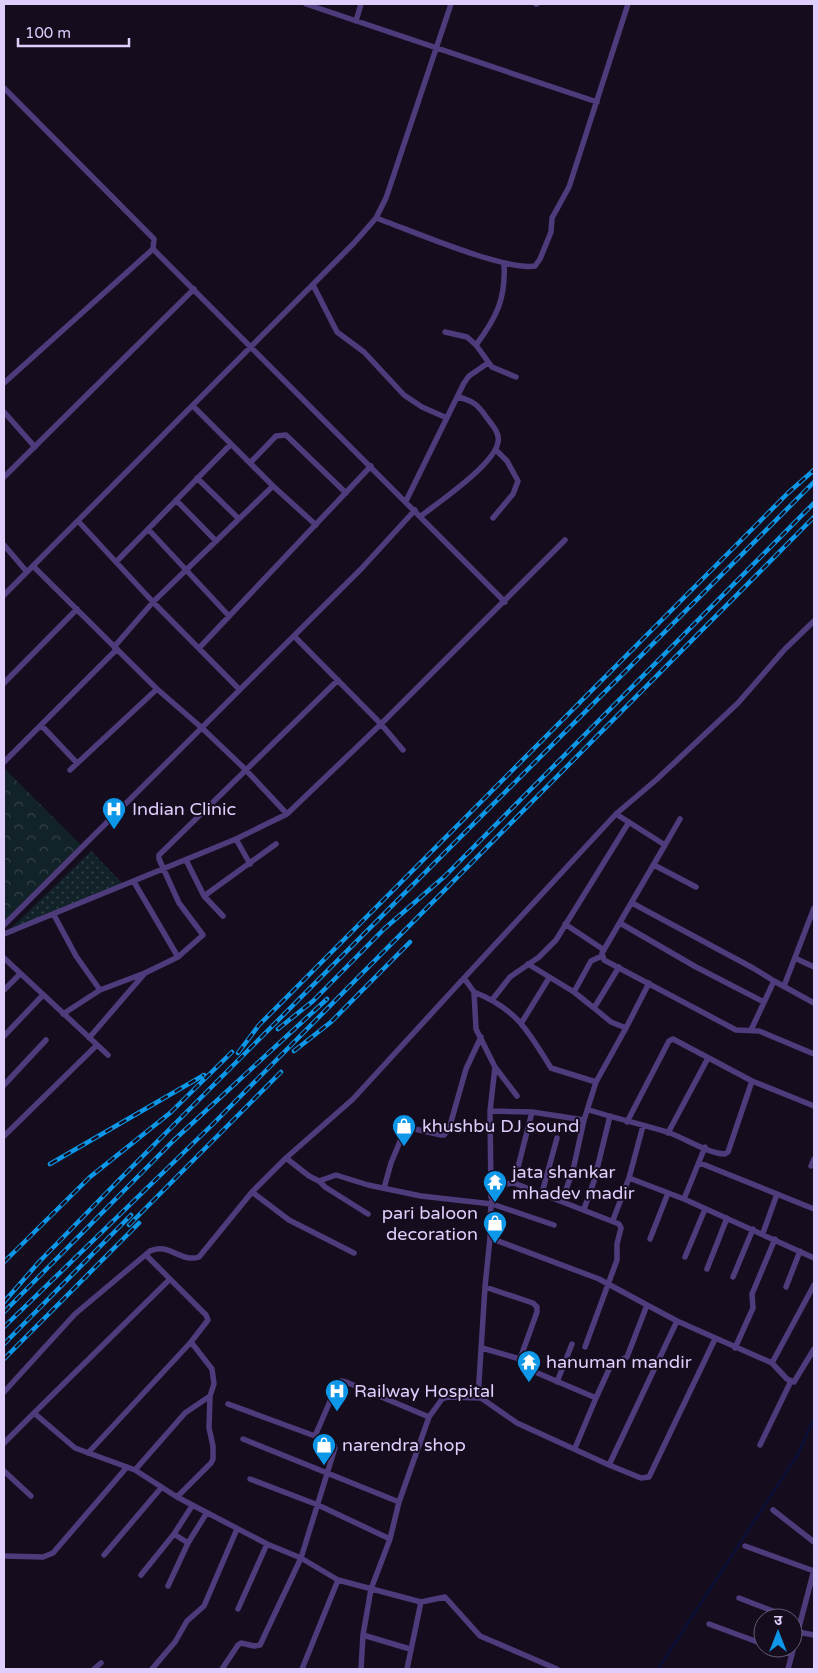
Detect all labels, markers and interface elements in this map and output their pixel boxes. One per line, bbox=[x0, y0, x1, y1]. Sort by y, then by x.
scale bar bbox=[18, 15, 129, 47]
text: 100 m bbox=[25, 24, 71, 42]
hospital icon: Indian Clinic bbox=[101, 796, 127, 830]
place label: Indian Clinic bbox=[132, 798, 236, 820]
shop icon: khushbu DJ sound bbox=[391, 1113, 417, 1147]
place label: khushbu DJ sound bbox=[422, 1115, 579, 1137]
place label: jata shankar mhadev madir bbox=[511, 1161, 635, 1204]
temple icon: jata shankar mhadev madir bbox=[482, 1169, 508, 1203]
place label: pari baloon decoration bbox=[382, 1202, 478, 1245]
shop icon: pari baloon decoration bbox=[482, 1210, 508, 1244]
temple icon: hanuman mandir bbox=[516, 1349, 542, 1383]
place label: hanuman mandir bbox=[546, 1351, 692, 1373]
hospital icon: Railway Hospital bbox=[324, 1378, 350, 1412]
place label: Railway Hospital bbox=[354, 1380, 495, 1402]
shop icon: narendra shop bbox=[311, 1432, 337, 1466]
place label: narendra shop bbox=[342, 1434, 466, 1456]
north arrow bbox=[753, 1608, 803, 1658]
text: उ bbox=[774, 1612, 783, 1629]

